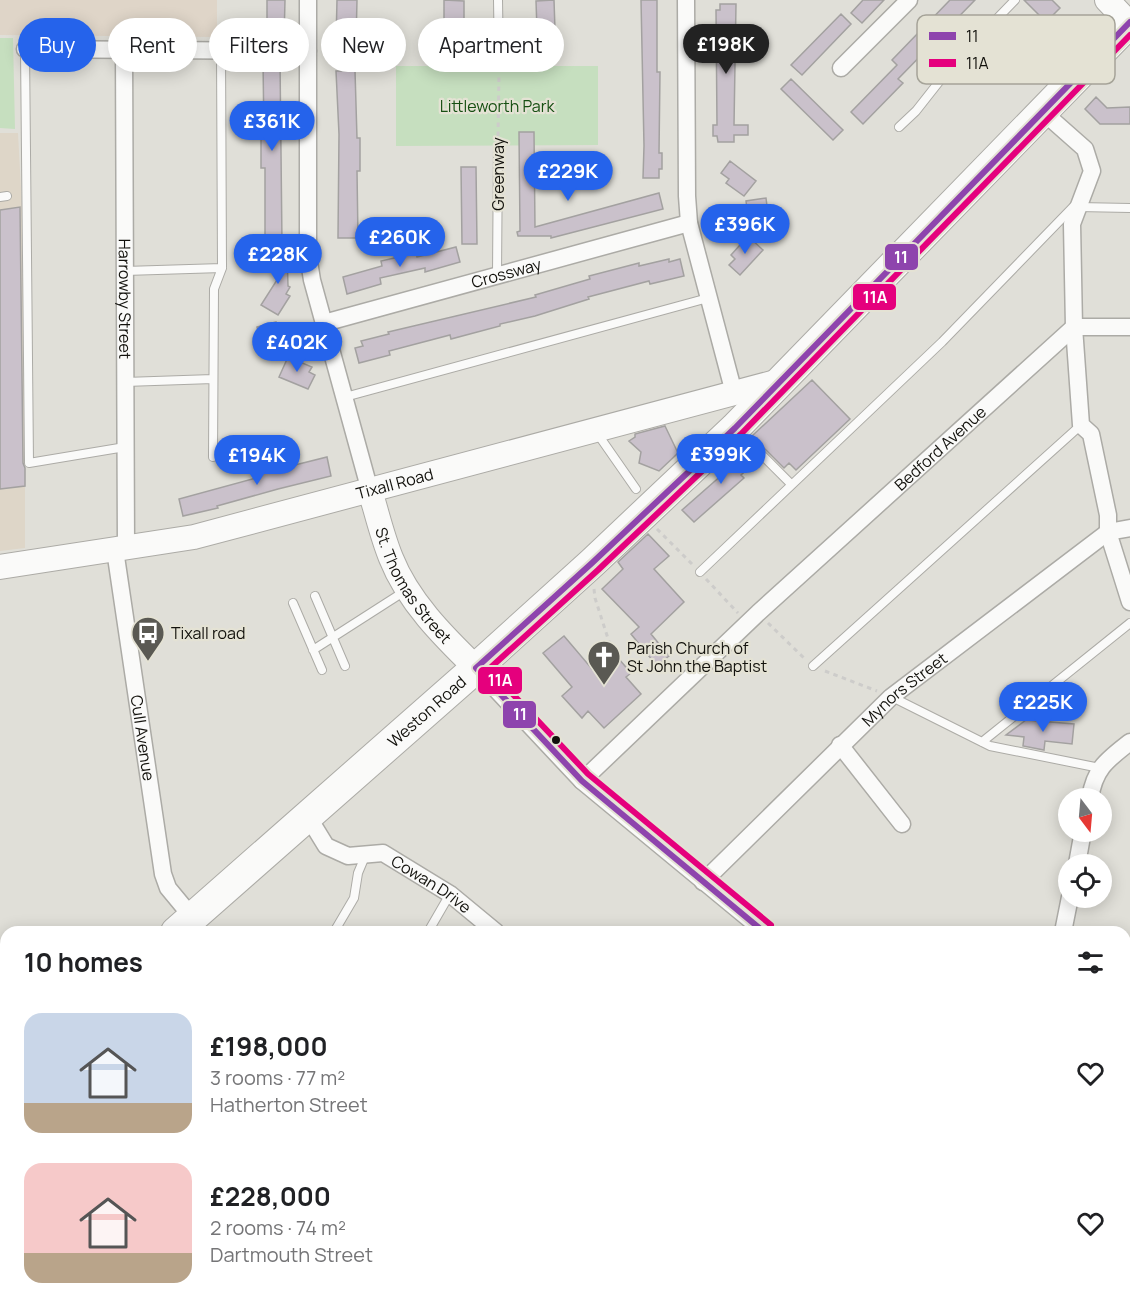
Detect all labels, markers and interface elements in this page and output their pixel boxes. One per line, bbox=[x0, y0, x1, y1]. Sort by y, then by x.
legend bbox=[917, 15, 1115, 84]
chip: Buy bbox=[18, 18, 96, 72]
chip: Rent bbox=[108, 18, 197, 72]
chip: Filters bbox=[209, 18, 309, 72]
chip: New bbox=[321, 18, 406, 72]
chip: Apartment bbox=[418, 18, 564, 72]
pin: £198K bbox=[684, 24, 768, 75]
text: 11 bbox=[966, 25, 978, 47]
text: £198K bbox=[697, 30, 755, 57]
text: 11A bbox=[966, 52, 989, 74]
park label: Littleworth Park bbox=[440, 95, 555, 117]
pin: £361K bbox=[230, 101, 314, 152]
text: £361K bbox=[244, 107, 300, 134]
street label: Greenway bbox=[487, 137, 509, 211]
pin: £229K bbox=[526, 151, 610, 202]
text: £229K bbox=[538, 157, 598, 184]
pin: £396K bbox=[703, 204, 787, 255]
text: £396K bbox=[715, 210, 775, 237]
pin: £260K bbox=[358, 217, 442, 268]
text: £260K bbox=[369, 223, 431, 250]
pin: £228K bbox=[236, 234, 320, 285]
street label: Harrowby Street bbox=[114, 239, 136, 359]
text: £228K bbox=[248, 240, 308, 267]
line badge: 11 bbox=[884, 243, 919, 271]
text: 11 bbox=[894, 246, 908, 268]
street label: Crossway bbox=[469, 253, 544, 293]
line badge: 11A bbox=[852, 283, 897, 311]
text: 11A bbox=[863, 286, 888, 308]
pin: £402K bbox=[255, 322, 339, 373]
text: £402K bbox=[266, 328, 328, 355]
street label: Bedford Avenue bbox=[890, 401, 991, 495]
pin: £399K bbox=[679, 434, 763, 485]
pin: £194K bbox=[215, 435, 299, 486]
text: £399K bbox=[691, 440, 751, 467]
text: £194K bbox=[228, 441, 286, 468]
street label: Tixall Road bbox=[354, 463, 436, 504]
street label: St. Thomas Street bbox=[370, 525, 457, 648]
bus stop icon: Tixall road bbox=[130, 615, 166, 662]
place label: Tixall road bbox=[171, 622, 245, 644]
place label: Parish Church of St John the Baptist bbox=[627, 637, 767, 677]
church icon: Parish Church of St John the Baptist bbox=[586, 639, 622, 686]
street label: Mynors Street bbox=[857, 647, 952, 731]
line badge: 11A bbox=[477, 666, 523, 695]
text: 11A bbox=[488, 669, 513, 691]
street label: Weston Road bbox=[383, 671, 471, 752]
pin: £225K bbox=[1001, 682, 1085, 733]
text: £225K bbox=[1013, 688, 1073, 715]
street label: Cull Avenue bbox=[126, 694, 160, 782]
line badge: 11 bbox=[502, 700, 537, 729]
text: 11 bbox=[513, 703, 527, 725]
unlabelled marker bbox=[550, 734, 562, 746]
north arrow bbox=[1058, 788, 1112, 842]
map controls bbox=[1058, 788, 1112, 908]
street label: Cowan Drive bbox=[387, 850, 476, 918]
button: locate bbox=[1058, 854, 1112, 908]
text: 10 homes bbox=[24, 944, 143, 980]
icon: filters bbox=[1074, 946, 1107, 979]
text: £198,000 bbox=[210, 1028, 328, 1064]
icon: home bbox=[72, 1037, 144, 1109]
icon: heart bbox=[1074, 1057, 1107, 1090]
text: 3 rooms · 77 m² bbox=[210, 1064, 345, 1091]
text: Hatherton Street bbox=[210, 1091, 368, 1118]
text: £228,000 bbox=[210, 1178, 331, 1214]
icon: home bbox=[72, 1187, 144, 1259]
icon: heart bbox=[1074, 1207, 1107, 1240]
text: 2 rooms · 74 m² bbox=[210, 1214, 346, 1241]
text: Dartmouth Street bbox=[210, 1241, 373, 1268]

